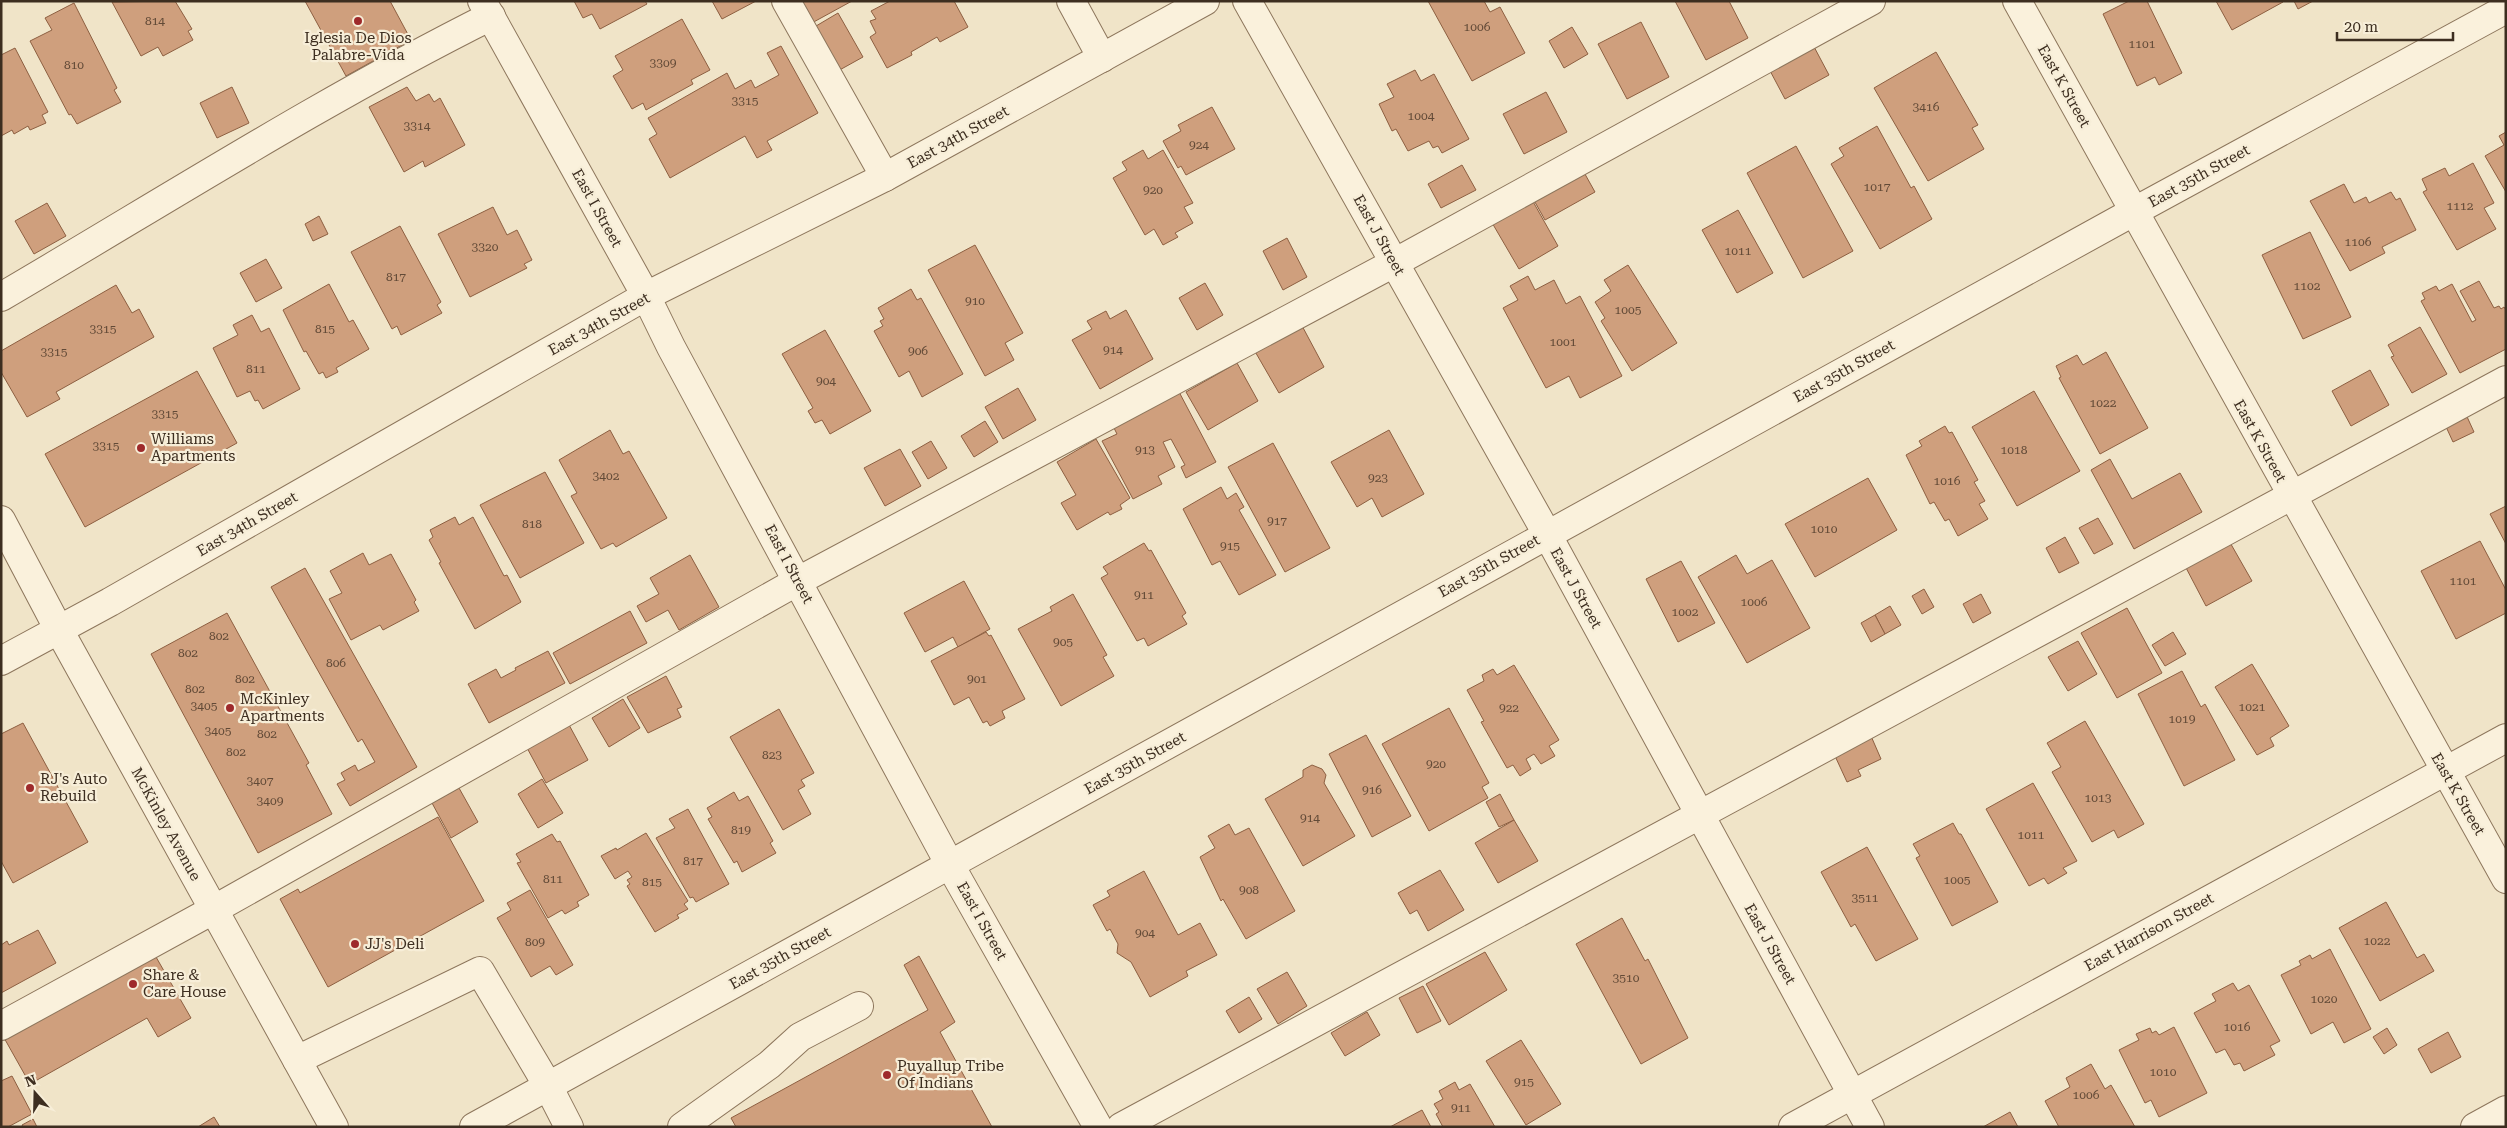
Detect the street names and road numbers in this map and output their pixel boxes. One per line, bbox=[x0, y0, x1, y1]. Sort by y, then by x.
street label: East K Street bbox=[2034, 41, 2094, 131]
street label: East 34th Street bbox=[904, 101, 1012, 172]
street label: East 35th Street bbox=[2145, 140, 2253, 211]
street label: East I Street bbox=[568, 166, 626, 251]
street label: East J Street bbox=[1349, 191, 1409, 279]
street label: East 34th Street bbox=[545, 288, 653, 359]
street label: East 35th Street bbox=[1790, 335, 1898, 406]
street label: East K Street bbox=[2230, 396, 2290, 486]
street label: East 34th Street bbox=[193, 488, 301, 560]
street label: East I Street bbox=[761, 521, 818, 607]
street label: East 35th Street bbox=[1435, 530, 1543, 601]
street label: East J Street bbox=[1546, 544, 1606, 632]
street label: East 35th Street bbox=[1081, 727, 1189, 798]
street label: East K Street bbox=[2427, 750, 2489, 839]
street label: McKinley Avenue bbox=[127, 764, 205, 884]
street label: East I Street bbox=[953, 879, 1011, 964]
street label: East Harrison Street bbox=[2081, 889, 2217, 975]
street label: East J Street bbox=[1740, 900, 1800, 988]
street label: East 35th Street bbox=[726, 922, 834, 993]

